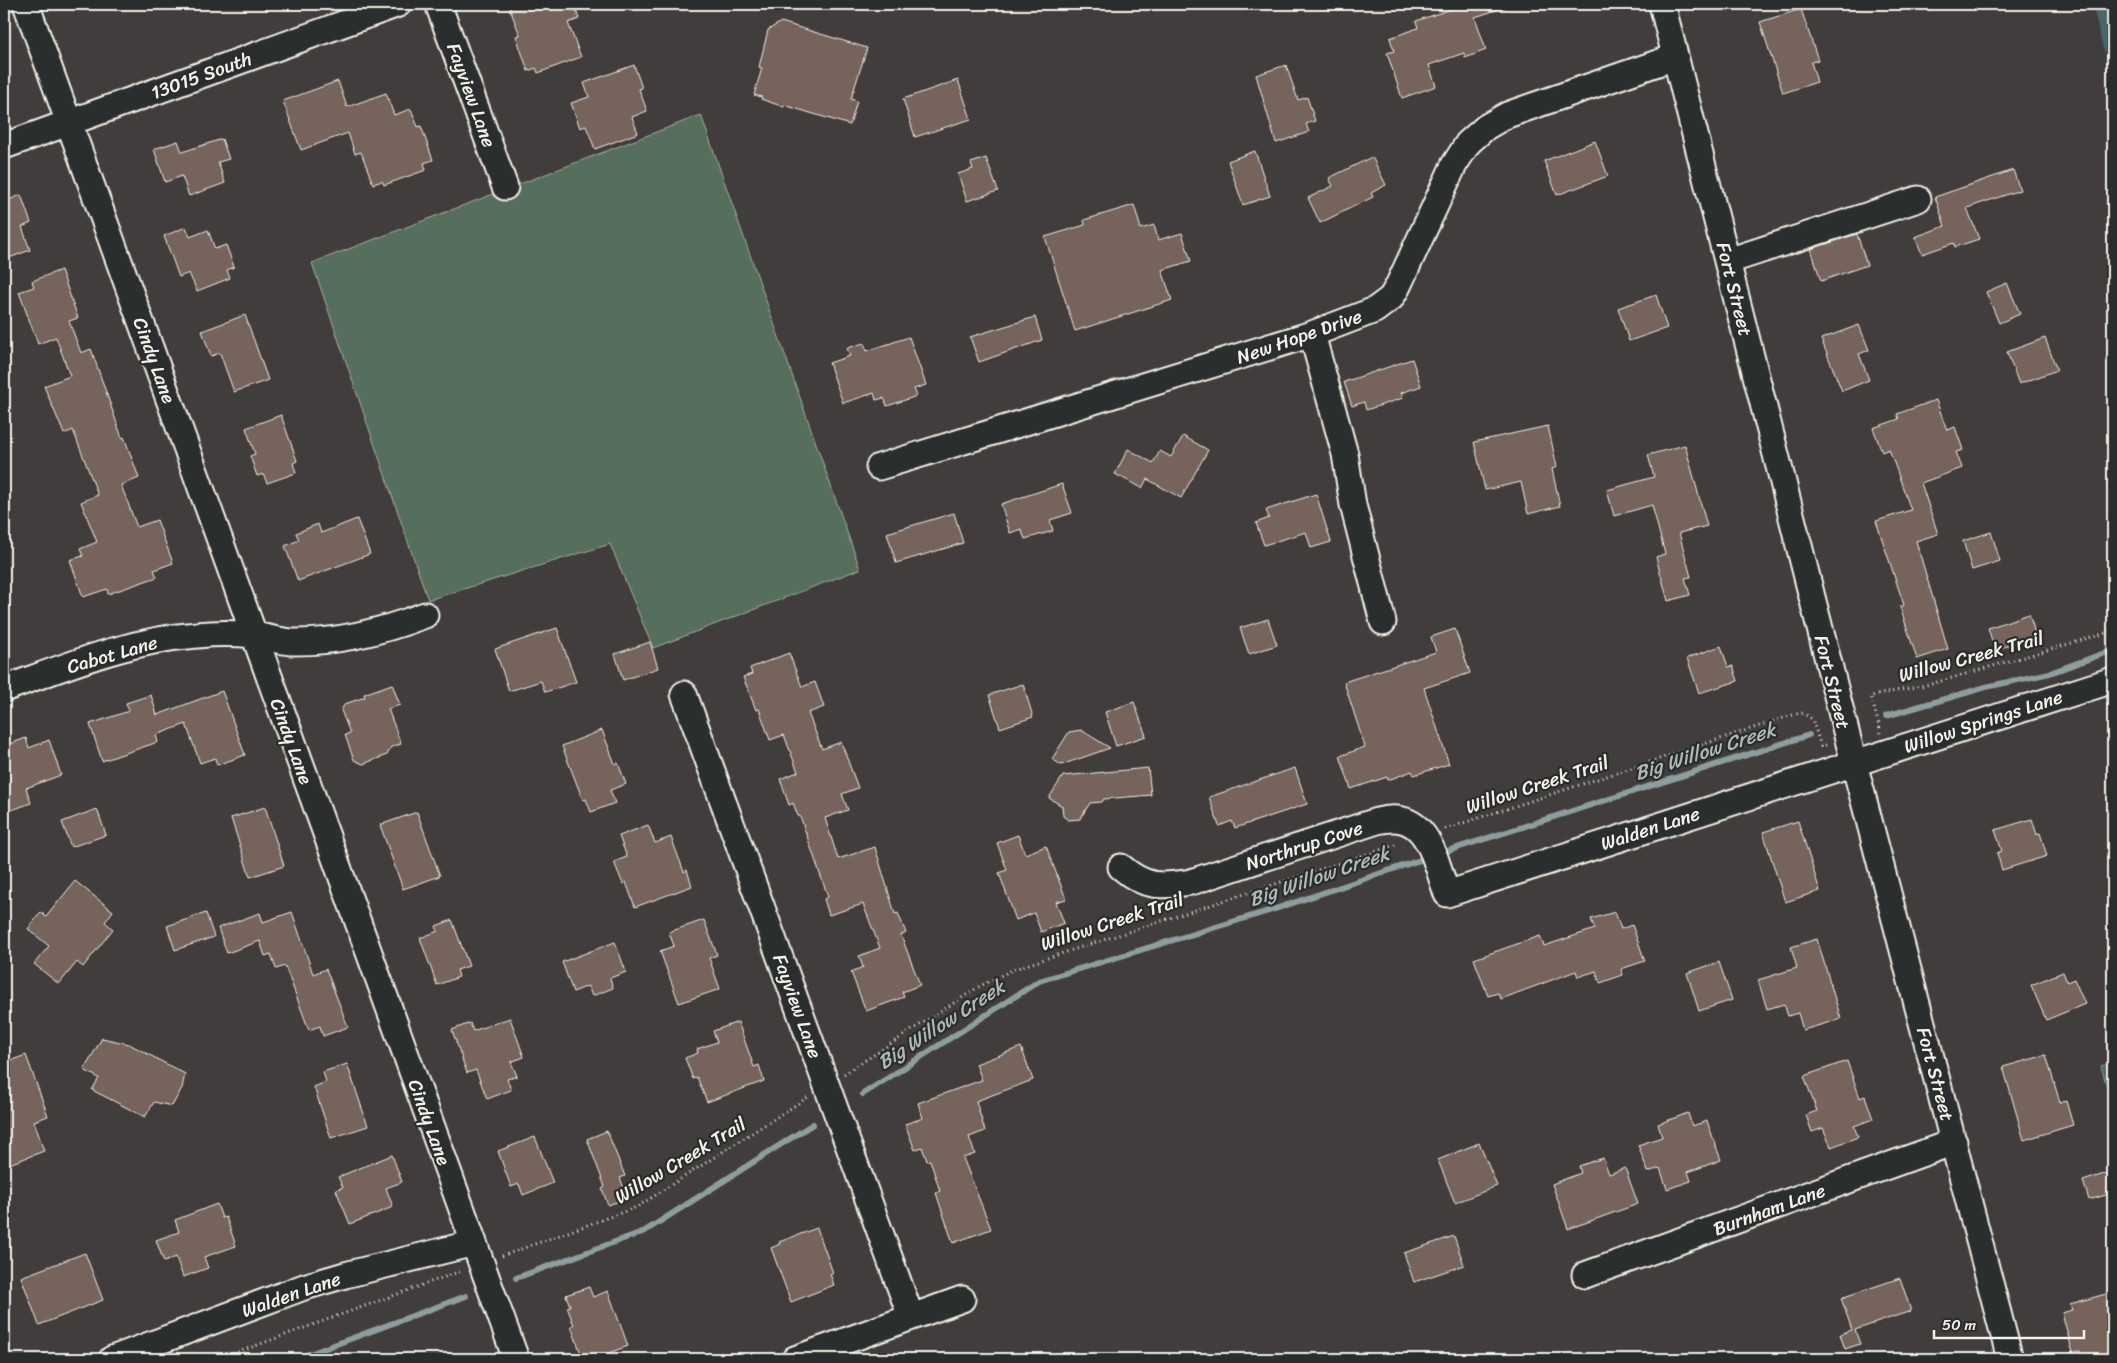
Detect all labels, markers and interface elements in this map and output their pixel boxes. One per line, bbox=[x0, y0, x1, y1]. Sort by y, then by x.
street label: Fayview Lane bbox=[437, 38, 506, 152]
street label: 13015 South bbox=[146, 42, 256, 109]
street label: Fort Street bbox=[1707, 238, 1762, 340]
street label: New Hope Drive bbox=[1232, 299, 1367, 373]
street label: Cindy Lane bbox=[124, 312, 185, 408]
street label: Willow Creek Trail bbox=[1895, 621, 2048, 692]
street label: Cabot Lane bbox=[63, 626, 162, 683]
street label: Fort Street bbox=[1805, 631, 1860, 733]
street label: Willow Springs Lane bbox=[1899, 680, 2067, 763]
street label: Cindy Lane bbox=[261, 693, 322, 789]
water label: Big Willow Creek bbox=[1630, 712, 1782, 791]
street label: Willow Creek Trail bbox=[1461, 746, 1614, 823]
street label: Walden Lane bbox=[1596, 797, 1704, 860]
street label: Northrup Cove bbox=[1241, 811, 1367, 880]
water label: Big Willow Creek bbox=[1244, 836, 1396, 917]
street label: Willow Creek Trail bbox=[1036, 883, 1189, 960]
street label: Fayview Lane bbox=[763, 949, 832, 1063]
water label: Big Willow Creek bbox=[870, 969, 1014, 1079]
street label: Fort Street bbox=[1907, 1023, 1964, 1125]
street label: Cindy Lane bbox=[399, 1074, 460, 1170]
street label: Willow Creek Trail bbox=[608, 1108, 753, 1213]
street label: Burnham Lane bbox=[1708, 1174, 1830, 1245]
street label: Walden Lane bbox=[237, 1262, 345, 1327]
scale bar bbox=[1934, 1308, 2084, 1340]
text: 50 m bbox=[1942, 1312, 1977, 1338]

